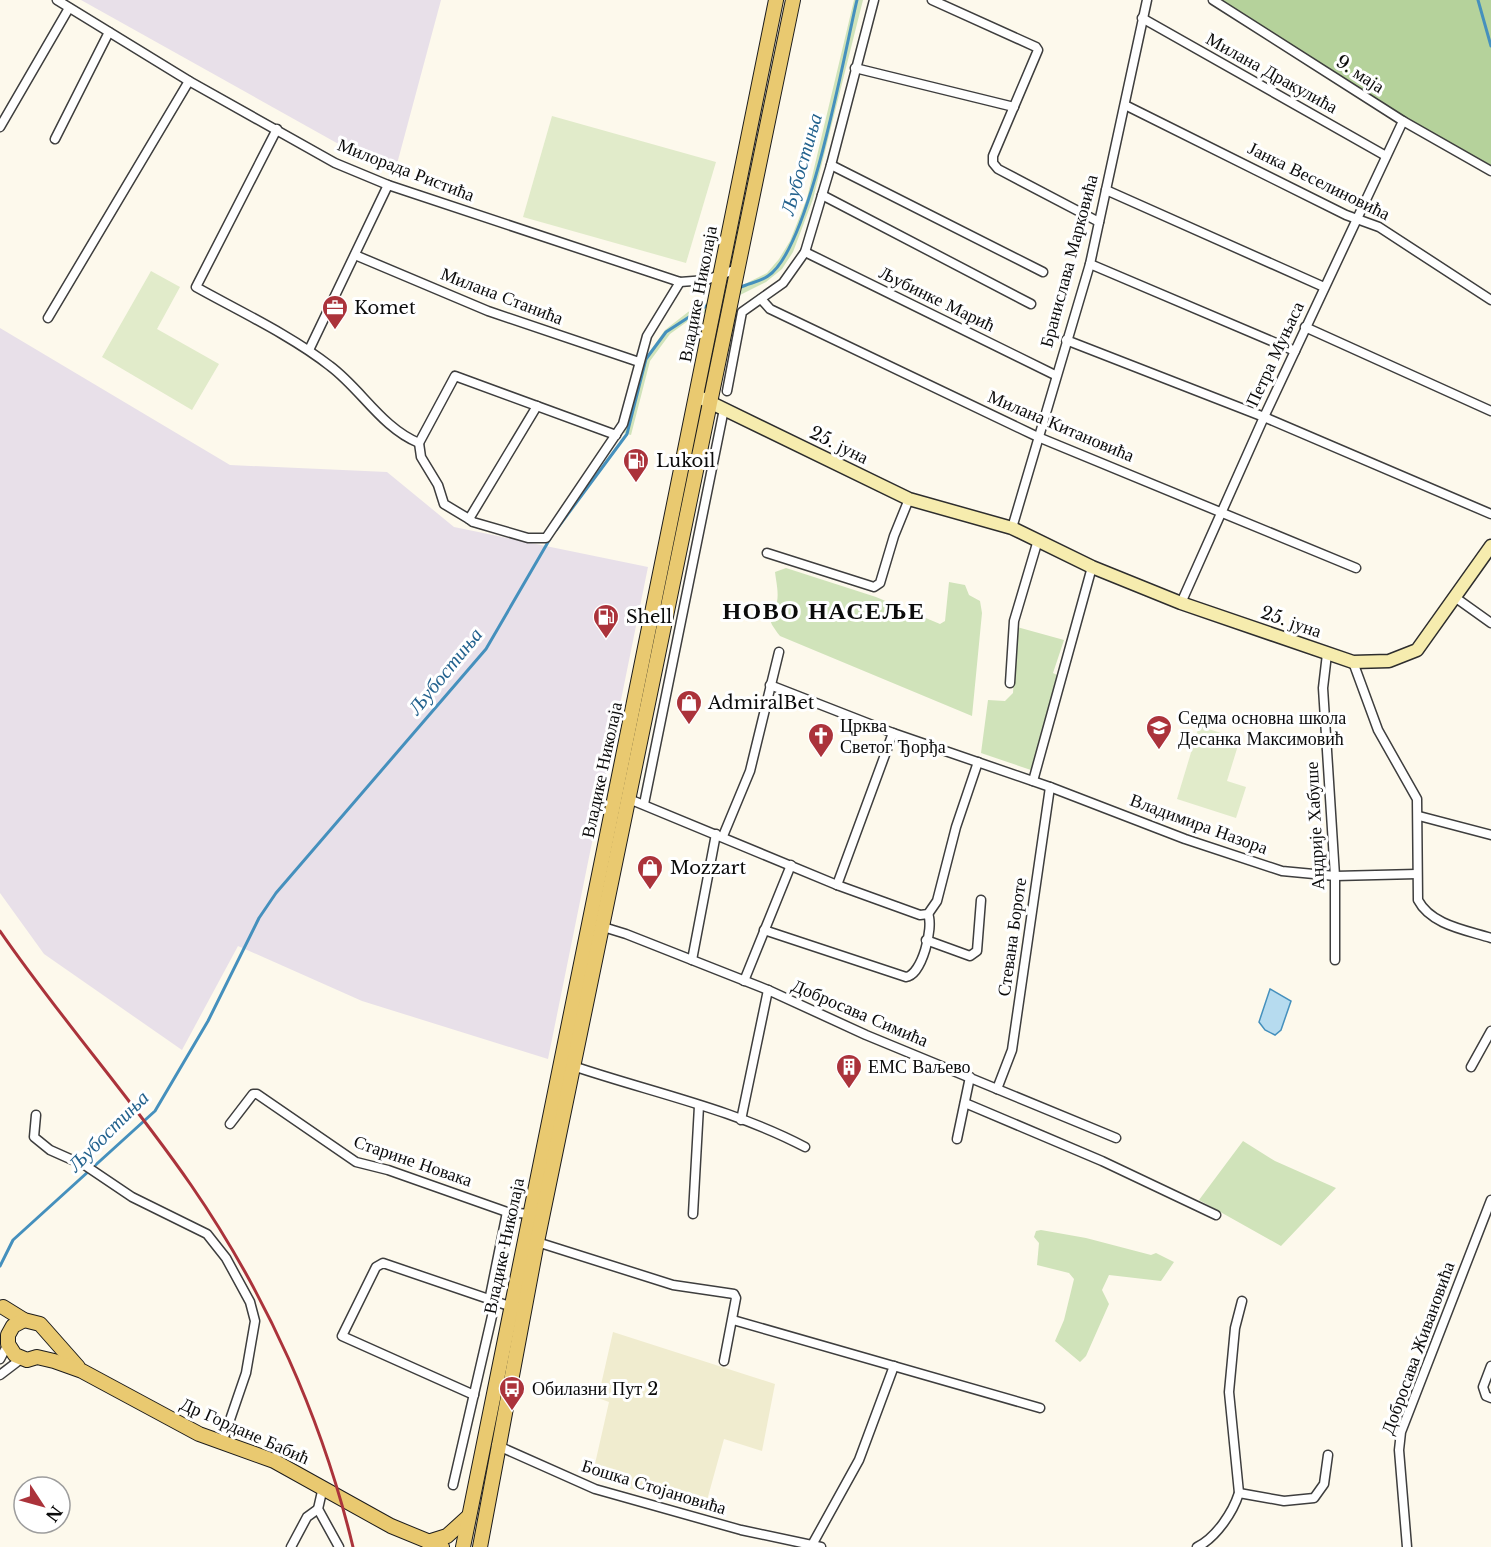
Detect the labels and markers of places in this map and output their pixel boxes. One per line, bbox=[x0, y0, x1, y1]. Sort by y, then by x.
office icon: Komet bbox=[320, 293, 350, 331]
place label: Komet bbox=[354, 297, 416, 319]
fuel station icon: Lukoil bbox=[621, 446, 651, 484]
place label: Lukoil bbox=[656, 450, 715, 472]
fuel station icon: Shell bbox=[591, 602, 621, 640]
place label: Shell bbox=[626, 606, 672, 628]
shop icon: AdmiralBet bbox=[674, 688, 704, 726]
place label: AdmiralBet bbox=[707, 692, 815, 714]
place label: Седма основна школа Десанка Максимовић bbox=[1178, 707, 1346, 750]
school or university icon: Седма основна школа Десанка Максимовић bbox=[1144, 713, 1174, 751]
place label: Црква Светог Ђорђа bbox=[840, 715, 946, 758]
church icon: Црква Светог Ђорђа bbox=[806, 721, 836, 759]
shop icon: Mozzart bbox=[635, 853, 665, 891]
place label: Mozzart bbox=[670, 857, 746, 879]
building icon: ЕМС Ваљево bbox=[834, 1052, 864, 1090]
place label: ЕМС Ваљево bbox=[868, 1056, 971, 1078]
bus stop icon: Обилазни Пут 2 bbox=[497, 1374, 527, 1412]
place label: Обилазни Пут 2 bbox=[532, 1378, 658, 1400]

